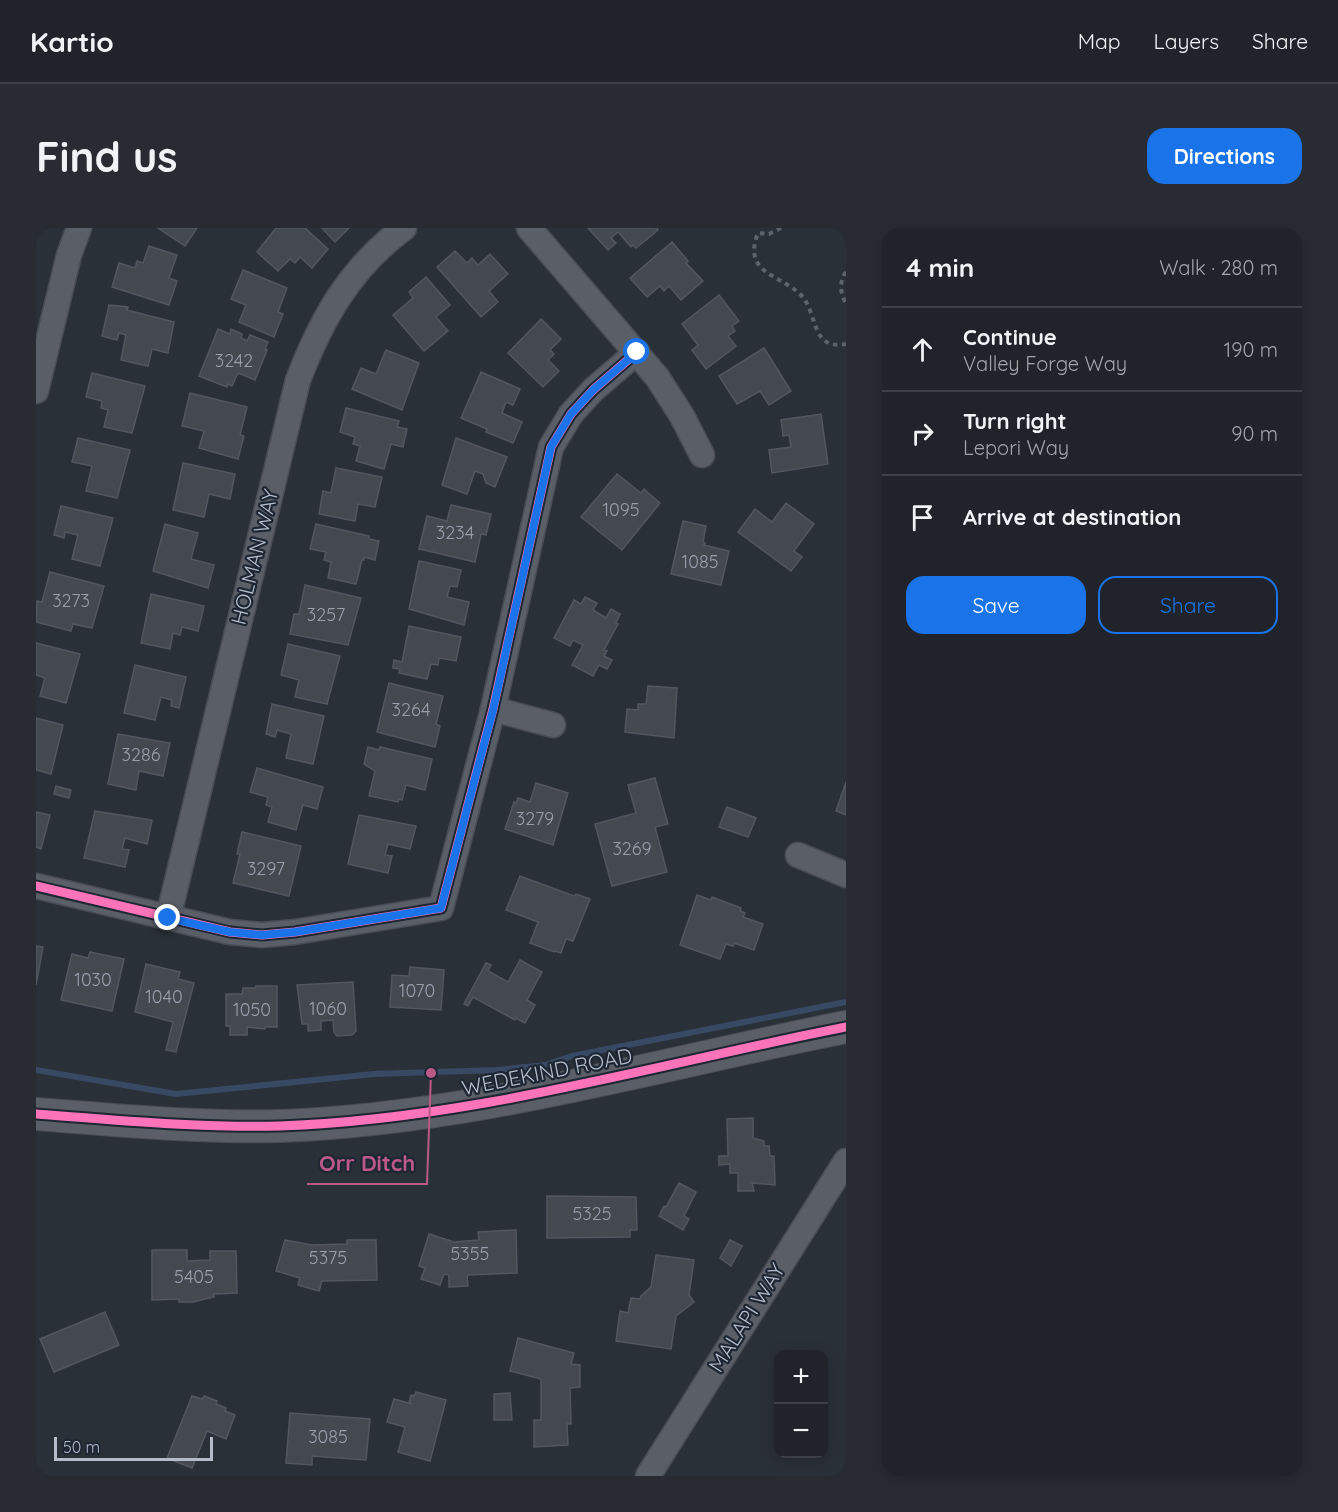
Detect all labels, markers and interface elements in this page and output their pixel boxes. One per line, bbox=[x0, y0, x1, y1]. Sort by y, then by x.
text: Kartio bbox=[30, 24, 114, 59]
text: Map bbox=[1078, 28, 1121, 54]
text: Layers bbox=[1154, 28, 1219, 54]
text: Share bbox=[1252, 28, 1308, 54]
button: Directions bbox=[1147, 128, 1302, 184]
text: Find us bbox=[36, 130, 178, 183]
text: 4 min bbox=[906, 251, 974, 284]
text: Walk · 280 m bbox=[1159, 255, 1278, 280]
text: Continue bbox=[963, 323, 1057, 351]
icon: ahead bbox=[906, 333, 939, 366]
text: 190 m bbox=[1224, 337, 1278, 362]
route start bbox=[623, 338, 649, 364]
house number: 3242 bbox=[215, 349, 253, 372]
text: Valley Forge Way bbox=[963, 351, 1127, 376]
text: Turn right bbox=[963, 407, 1067, 435]
icon: right bbox=[906, 417, 939, 450]
text: 90 m bbox=[1231, 421, 1278, 446]
text: Lepori Way bbox=[963, 435, 1069, 460]
street label: HOLMAN WAY bbox=[225, 486, 283, 627]
house number: 1095 bbox=[602, 498, 640, 521]
icon: arrive bbox=[906, 501, 939, 534]
text: Arrive at destination bbox=[963, 503, 1181, 531]
house number: 3234 bbox=[436, 521, 474, 544]
house number: 1085 bbox=[682, 550, 718, 573]
button: Save bbox=[906, 576, 1086, 634]
button: Share bbox=[1098, 576, 1278, 634]
house number: 3273 bbox=[52, 589, 90, 612]
house number: 3257 bbox=[307, 603, 345, 626]
house number: 3264 bbox=[392, 698, 430, 721]
house number: 3286 bbox=[122, 743, 161, 766]
house number: 3279 bbox=[516, 807, 554, 830]
house number: 3269 bbox=[612, 837, 652, 860]
house number: 3297 bbox=[247, 857, 285, 880]
route end bbox=[154, 904, 180, 930]
house number: 1030 bbox=[74, 968, 112, 991]
house number: 1070 bbox=[399, 979, 435, 1002]
house number: 1040 bbox=[145, 985, 183, 1008]
house number: 1060 bbox=[309, 997, 347, 1020]
house number: 1050 bbox=[233, 998, 271, 1021]
street label: WEDEKIND ROAD bbox=[459, 1042, 634, 1100]
callout: Orr Ditch bbox=[307, 1144, 427, 1184]
text: Orr Ditch bbox=[319, 1149, 415, 1177]
house number: 5325 bbox=[572, 1202, 612, 1225]
house number: 5355 bbox=[451, 1242, 489, 1265]
house number: 5375 bbox=[309, 1246, 347, 1269]
street label: MALAPI WAY bbox=[702, 1258, 790, 1377]
house number: 5405 bbox=[174, 1265, 214, 1288]
map controls bbox=[774, 1350, 828, 1458]
button: + bbox=[774, 1350, 828, 1404]
button: − bbox=[774, 1404, 828, 1458]
house number: 3085 bbox=[308, 1425, 348, 1448]
scale bar bbox=[54, 1434, 213, 1462]
text: 50 m bbox=[63, 1437, 100, 1457]

